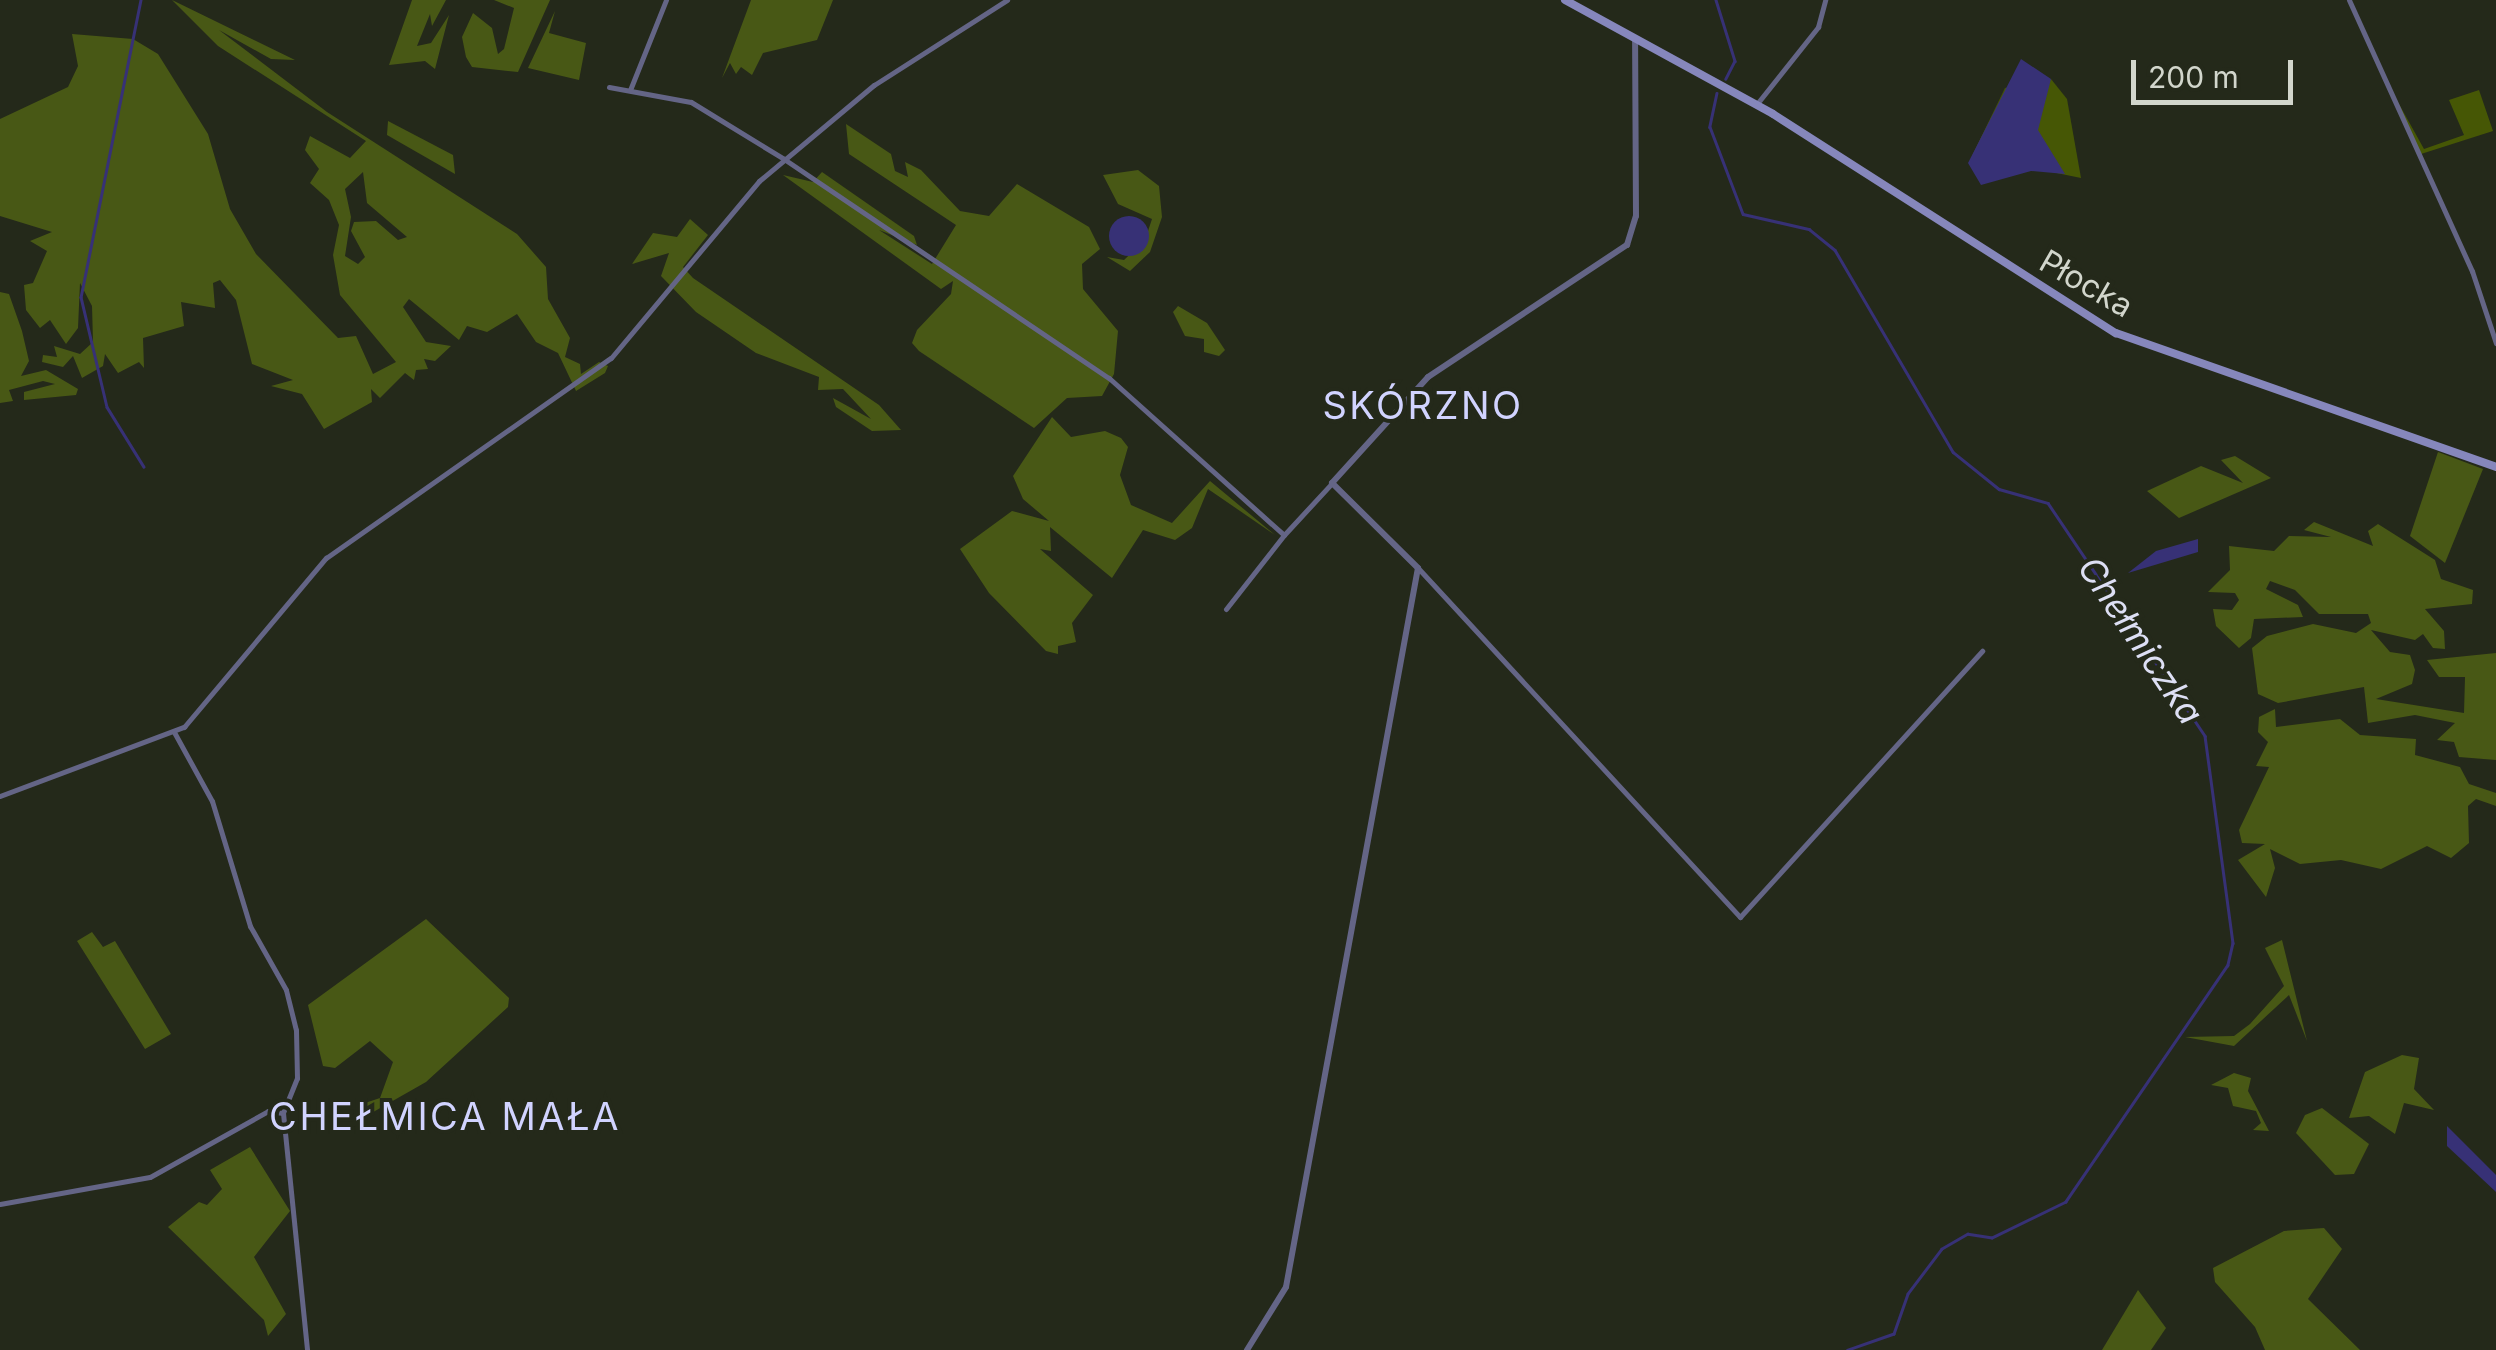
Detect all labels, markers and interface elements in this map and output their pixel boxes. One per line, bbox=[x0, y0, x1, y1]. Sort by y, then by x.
scale bar bbox=[2136, 40, 2298, 102]
text: 200 m bbox=[2148, 59, 2239, 95]
street label: Płocka bbox=[2033, 242, 2139, 326]
district label: SKÓRZNO bbox=[1322, 383, 1524, 429]
water label: Chełmiczka bbox=[2070, 548, 2212, 732]
district label: CHEŁMICA MAŁA bbox=[269, 1094, 621, 1140]

